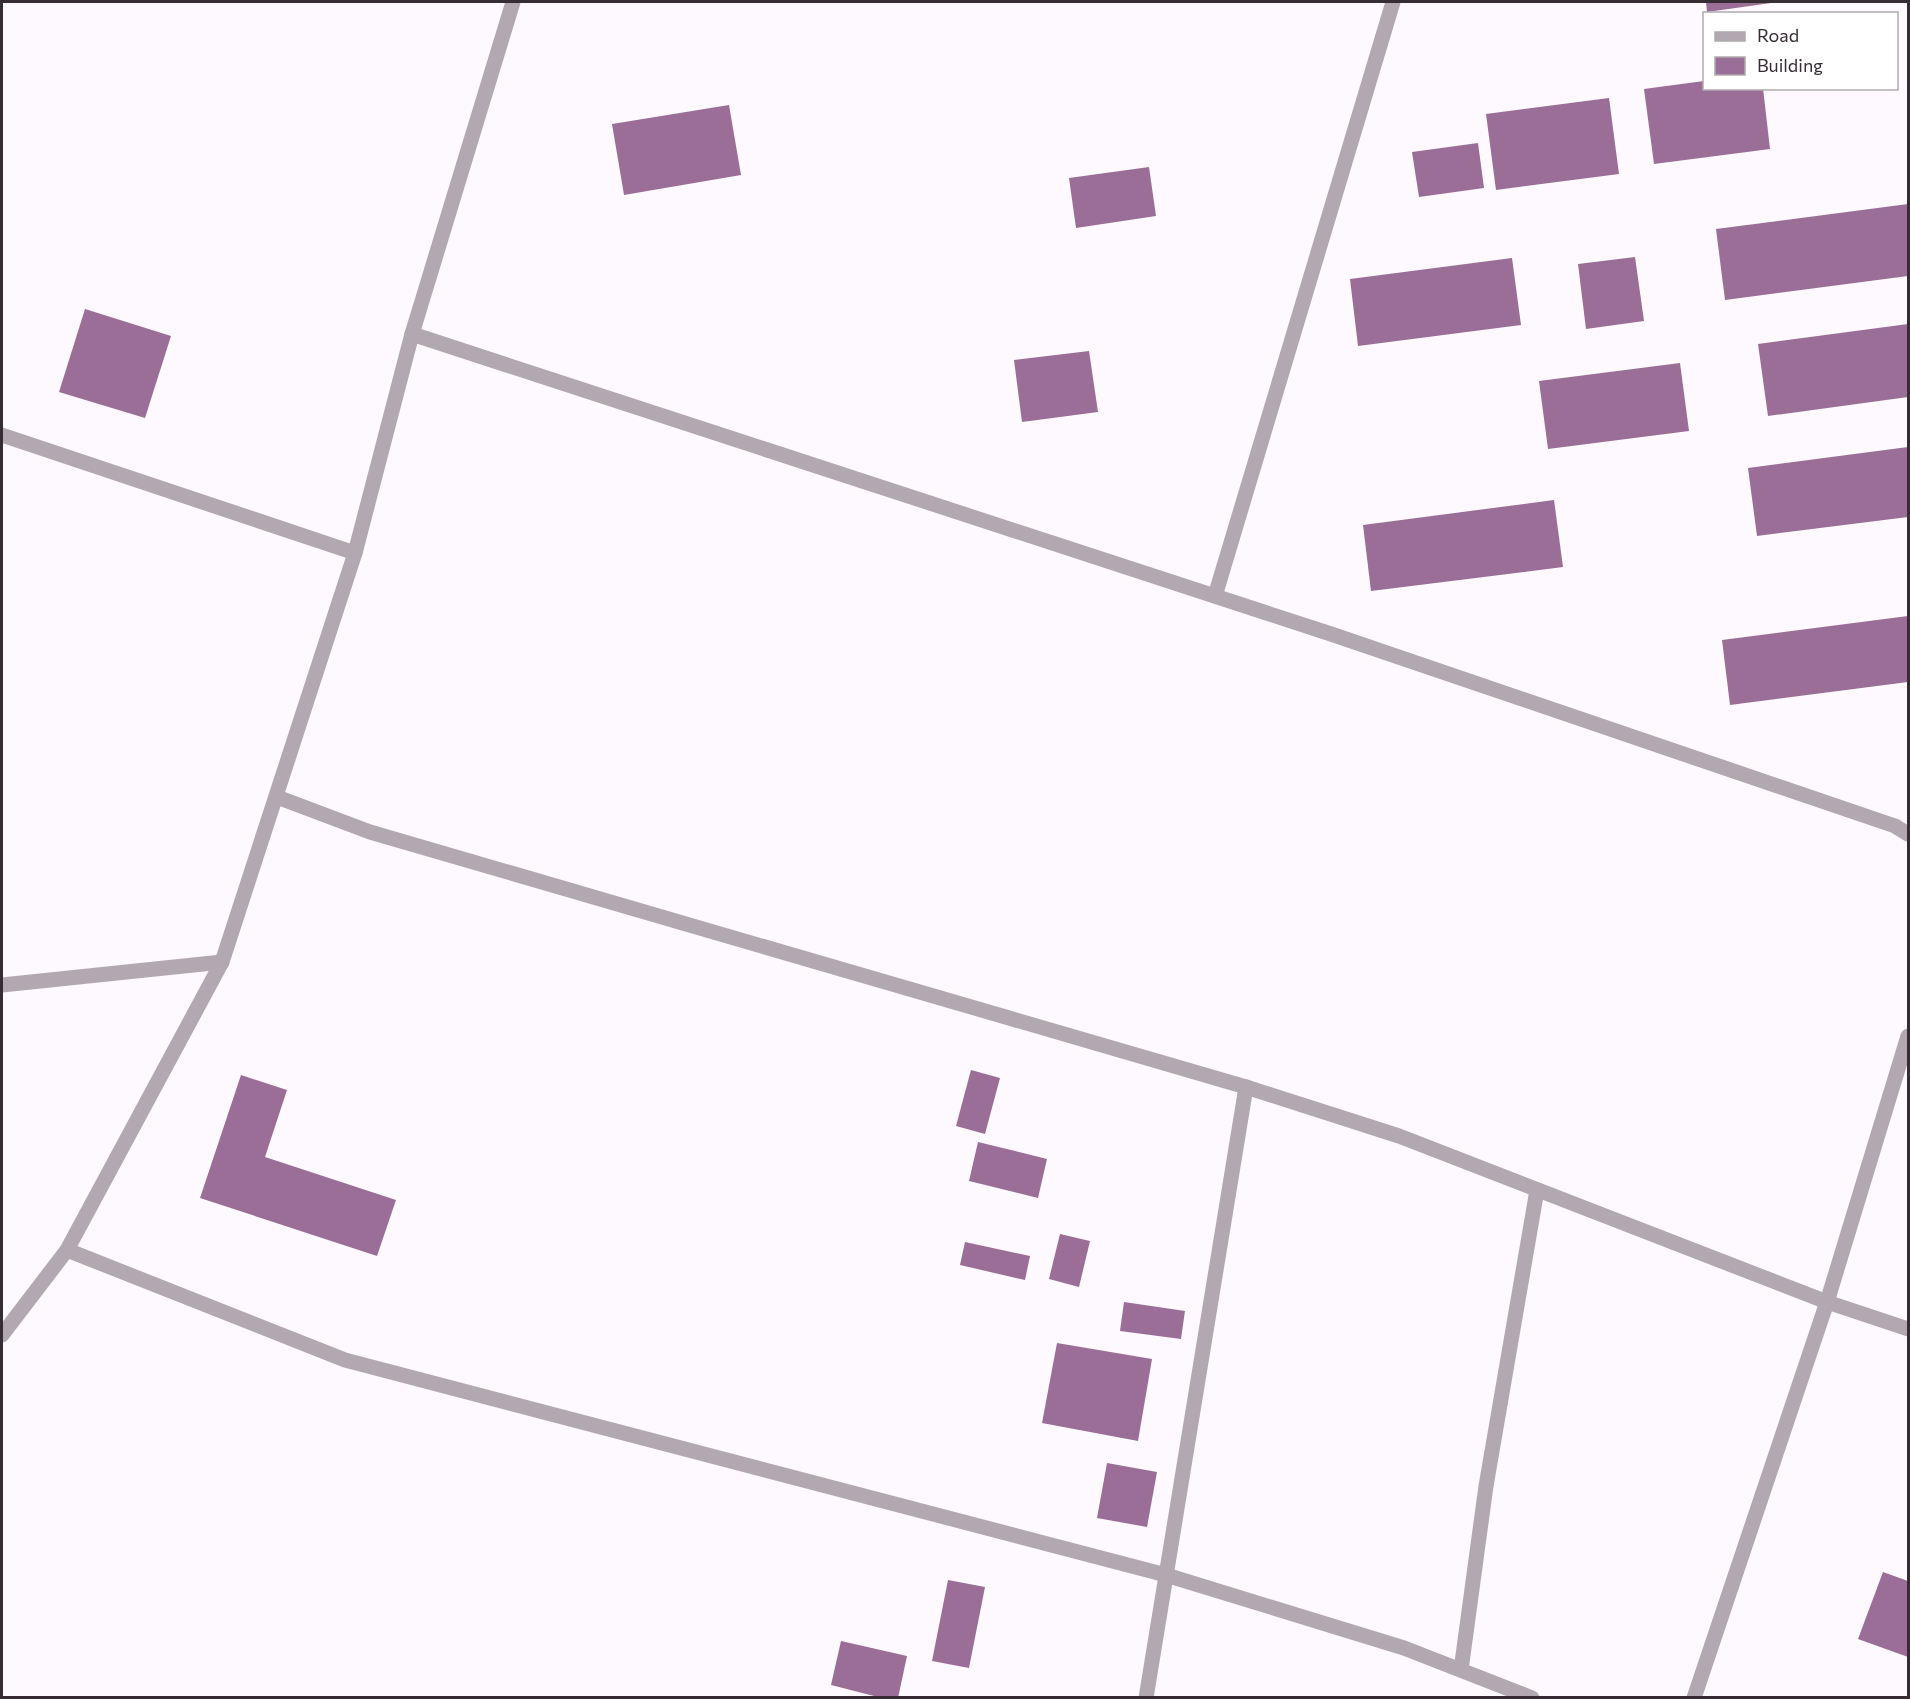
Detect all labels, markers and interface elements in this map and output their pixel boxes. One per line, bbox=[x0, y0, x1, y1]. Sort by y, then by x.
legend bbox=[1703, 12, 1898, 90]
text: Road bbox=[1757, 24, 1799, 46]
text: Building bbox=[1757, 54, 1823, 76]

